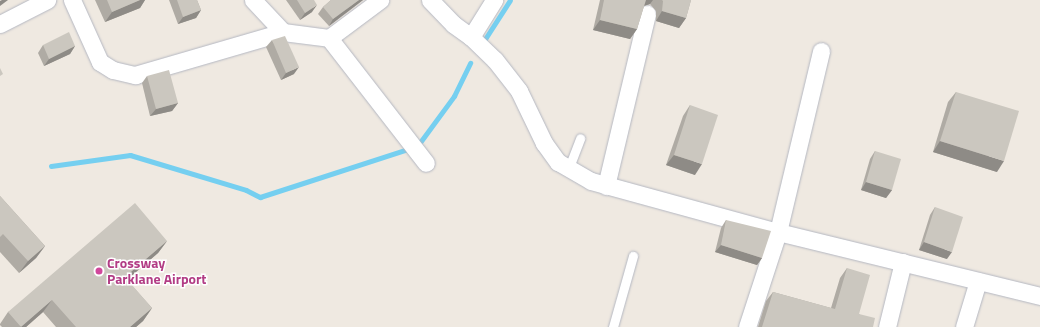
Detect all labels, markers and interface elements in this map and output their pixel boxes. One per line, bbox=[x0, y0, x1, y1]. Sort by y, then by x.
place label: Crossway Parklane Airport bbox=[107, 255, 206, 288]
marker: Crossway Parklane Airport bbox=[94, 266, 104, 276]

